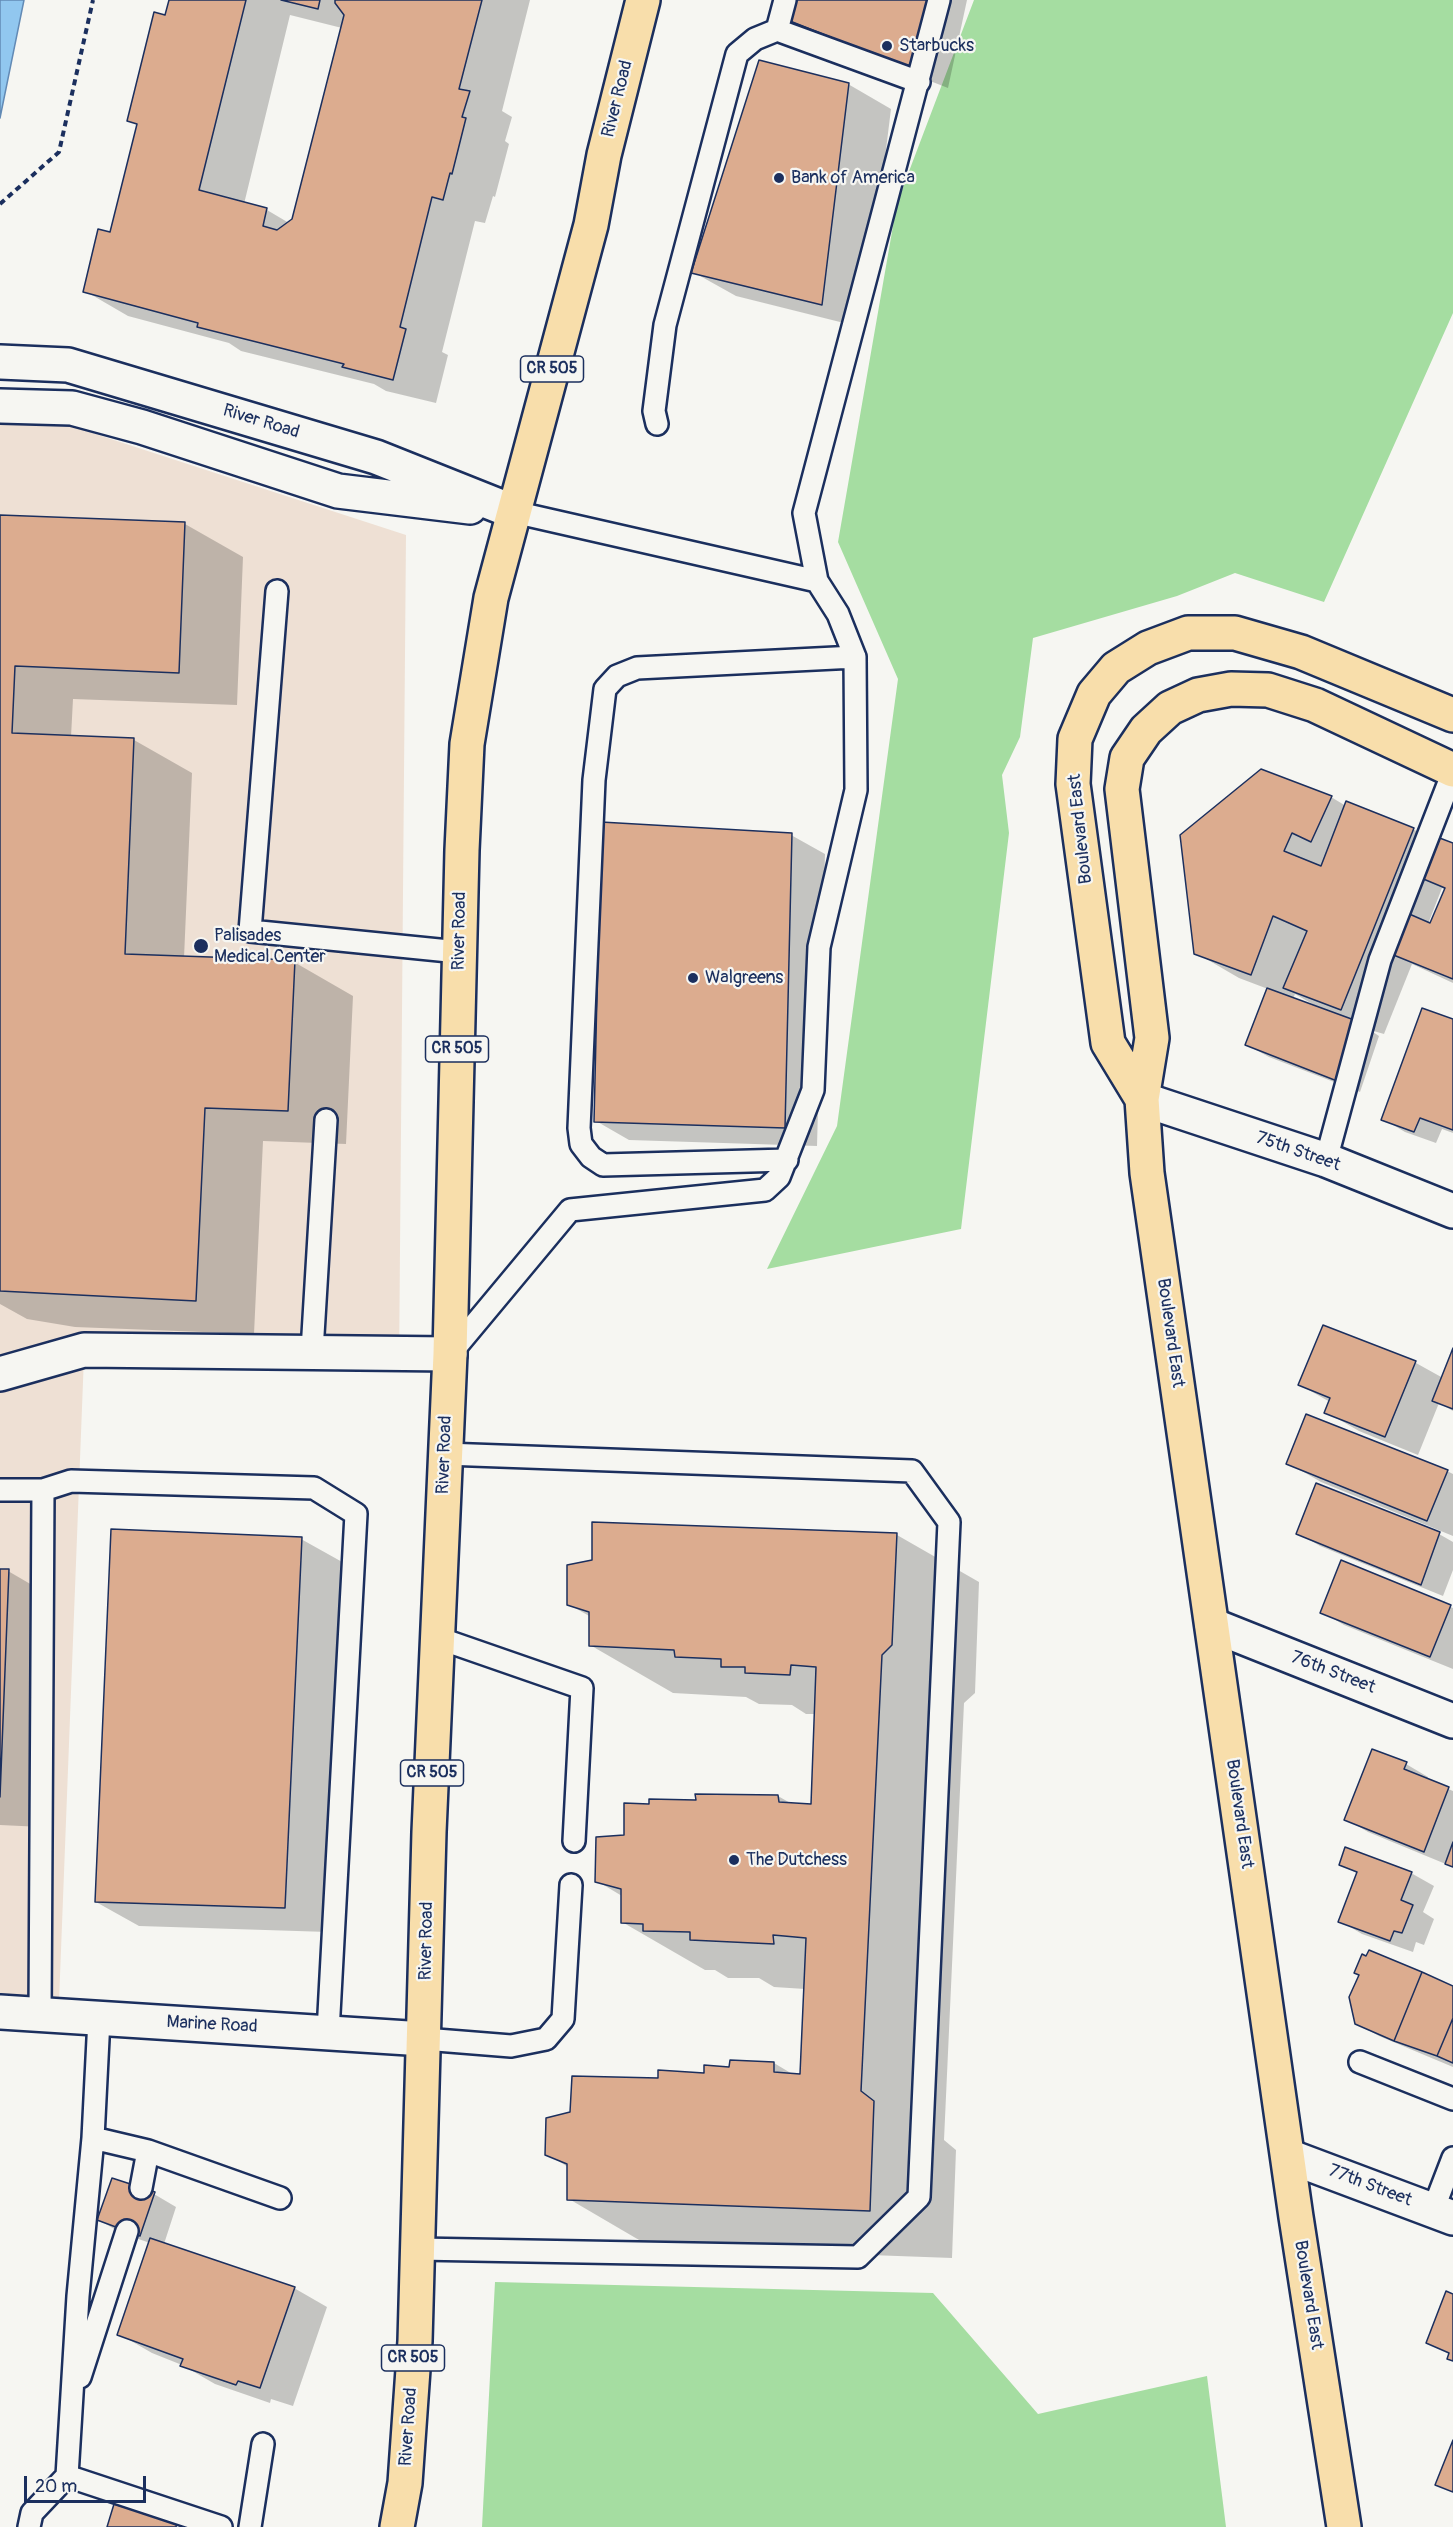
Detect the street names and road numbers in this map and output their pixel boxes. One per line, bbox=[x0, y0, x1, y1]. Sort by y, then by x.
street label: River Road bbox=[598, 58, 638, 140]
road number: CR 505 bbox=[520, 356, 584, 382]
street label: River Road bbox=[220, 400, 302, 444]
street label: Boulevard East bbox=[1064, 773, 1098, 885]
street label: River Road bbox=[449, 891, 471, 971]
road number: CR 505 bbox=[426, 1036, 488, 1062]
street label: 75th Street bbox=[1253, 1128, 1343, 1176]
street label: Boulevard East bbox=[1152, 1277, 1188, 1389]
street label: River Road bbox=[433, 1415, 457, 1495]
street label: 76th Street bbox=[1288, 1647, 1378, 1699]
street label: Boulevard East bbox=[1221, 1758, 1257, 1870]
road number: CR 505 bbox=[400, 1760, 464, 1786]
street label: River Road bbox=[416, 1901, 438, 1981]
street label: Marine Road bbox=[166, 2012, 258, 2038]
street label: 77th Street bbox=[1325, 2160, 1415, 2212]
street label: Boulevard East bbox=[1289, 2239, 1327, 2351]
road number: CR 505 bbox=[382, 2345, 444, 2371]
street label: River Road bbox=[395, 2387, 423, 2467]

